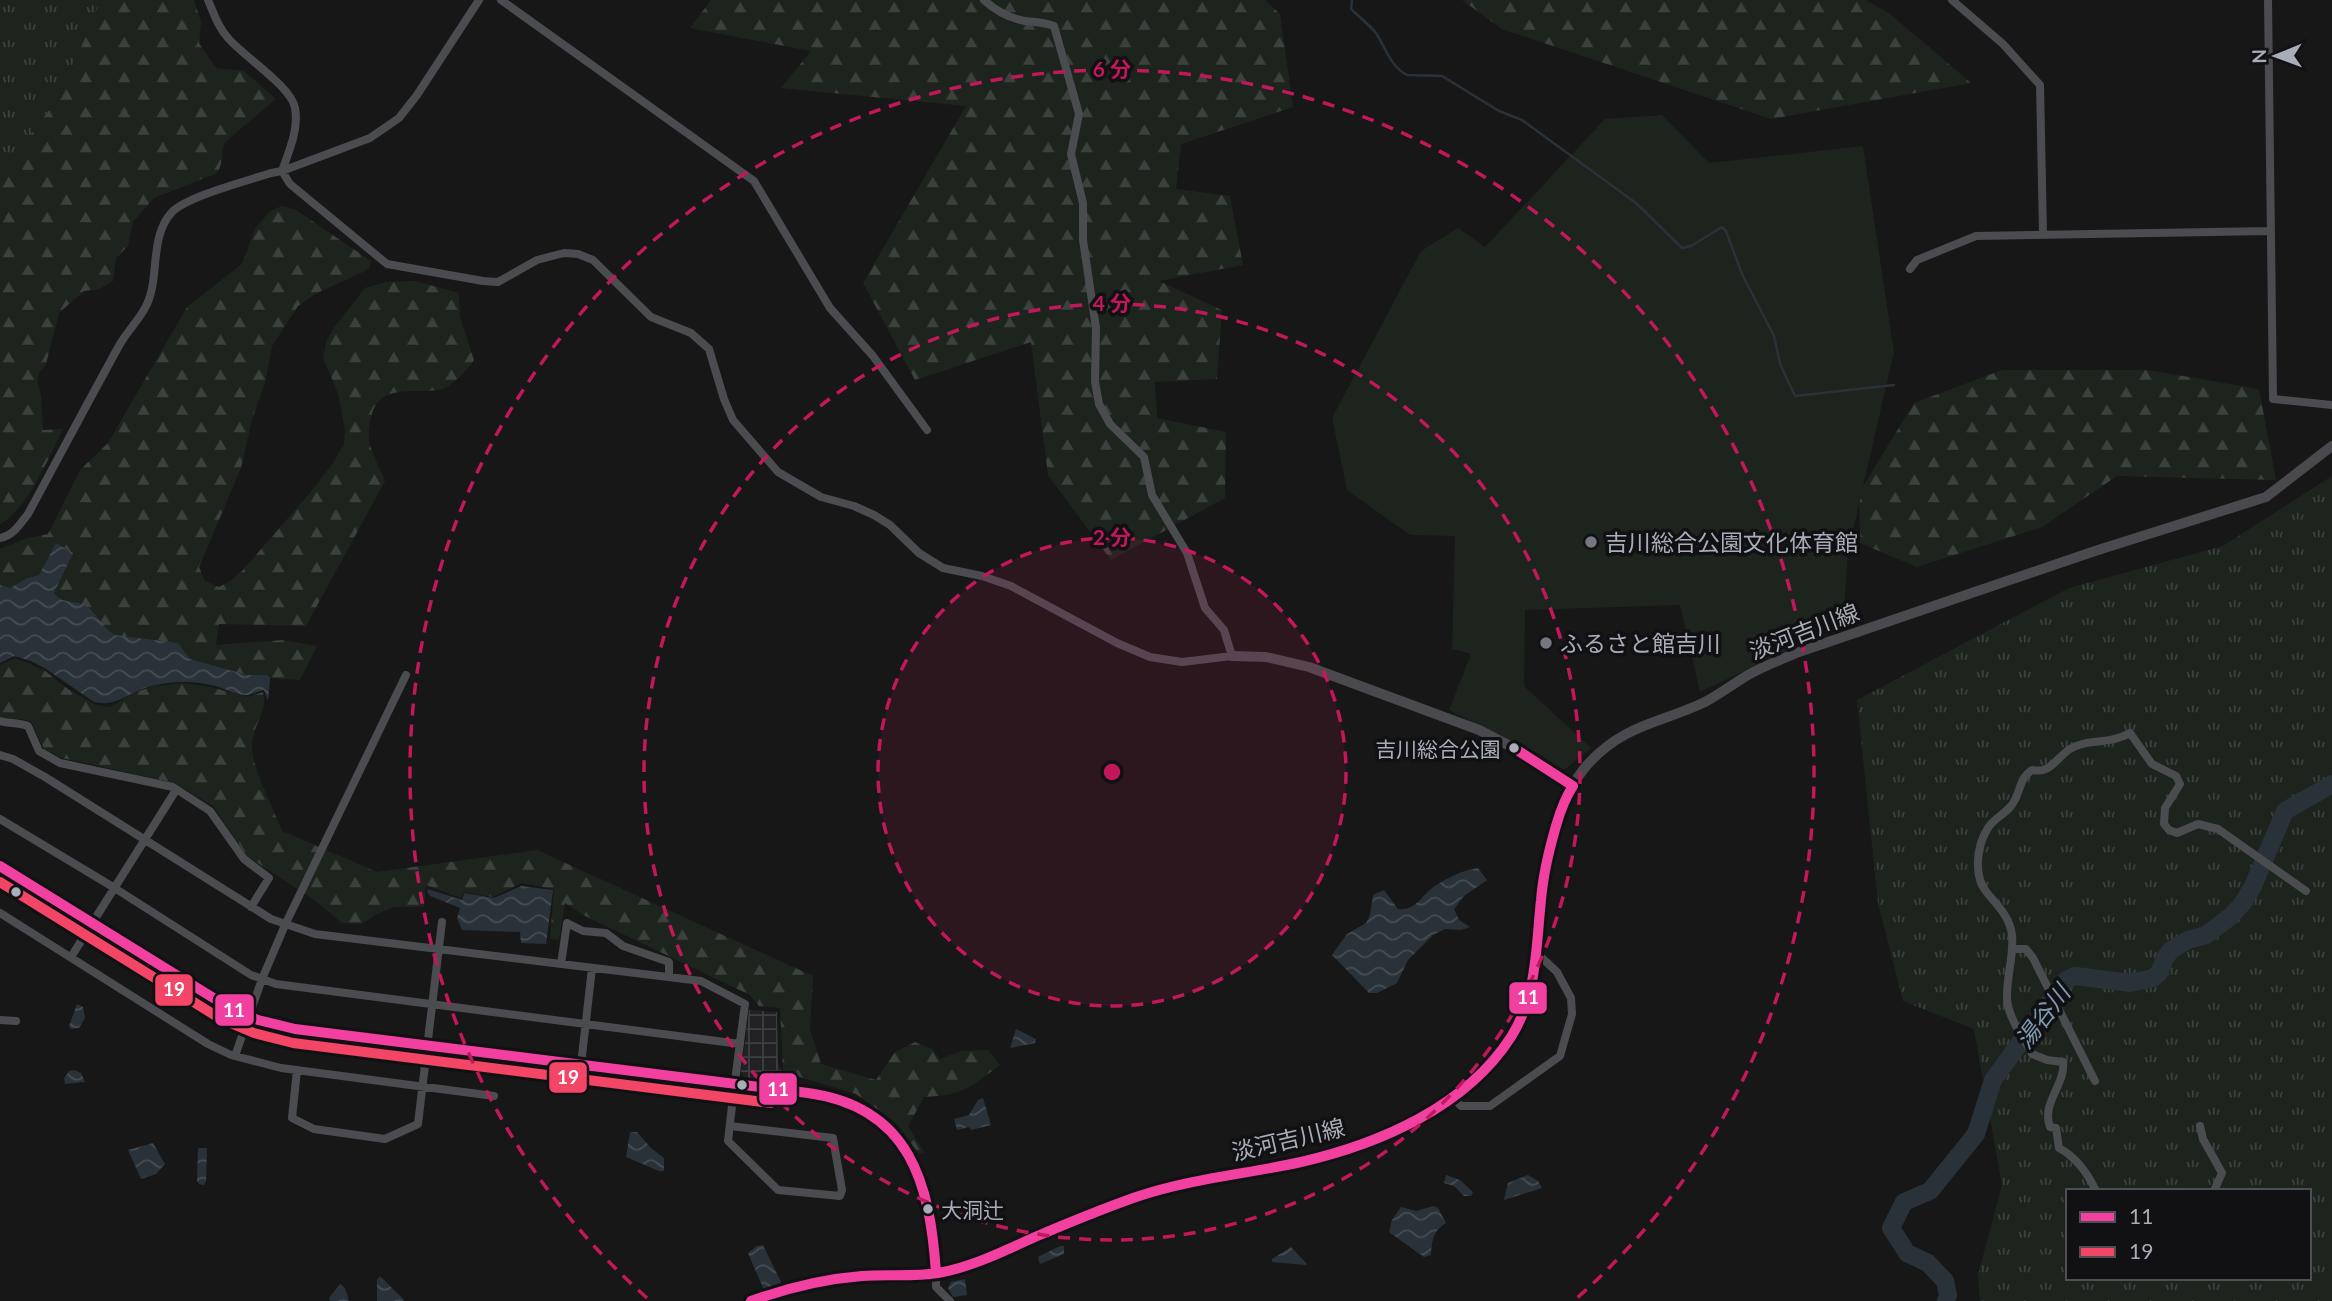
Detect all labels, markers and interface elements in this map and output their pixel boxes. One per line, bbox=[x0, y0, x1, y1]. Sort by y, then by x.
north arrow bbox=[2241, 21, 2311, 91]
text: N bbox=[2247, 49, 2270, 64]
text: 6 分 bbox=[1093, 56, 1131, 81]
text: 4 分 bbox=[1093, 290, 1131, 315]
text: 2 分 bbox=[1093, 524, 1131, 549]
place label: 吉川総合公園文化体育館 bbox=[1605, 528, 1858, 556]
marker: 吉川総合公園文化体育館 bbox=[1583, 534, 1599, 550]
street label: 淡河吉川線 bbox=[1745, 597, 1863, 665]
place label: ふるさと館吉川 bbox=[1560, 629, 1721, 657]
marker: ふるさと館吉川 bbox=[1538, 635, 1554, 651]
place label: 吉川総合公園 bbox=[1375, 736, 1501, 761]
marker: 吉川総合公園 bbox=[1507, 741, 1521, 755]
centre of rings bbox=[1100, 760, 1124, 784]
unlabelled marker bbox=[9, 885, 23, 899]
line badge: 19 bbox=[154, 973, 194, 1007]
water label: 湯谷川 bbox=[2009, 976, 2077, 1053]
text: 19 bbox=[163, 977, 185, 1000]
line badge: 11 bbox=[1508, 981, 1548, 1015]
text: 11 bbox=[1517, 985, 1539, 1008]
line badge: 11 bbox=[214, 993, 255, 1027]
text: 11 bbox=[223, 998, 245, 1021]
line badge: 19 bbox=[548, 1061, 588, 1094]
text: 19 bbox=[557, 1065, 579, 1088]
line badge: 11 bbox=[758, 1072, 798, 1106]
text: 11 bbox=[767, 1077, 789, 1100]
unlabelled marker bbox=[735, 1078, 749, 1092]
street label: 淡河吉川線 bbox=[1229, 1112, 1347, 1166]
legend bbox=[2066, 1189, 2311, 1280]
place label: 大洞辻 bbox=[941, 1197, 1004, 1222]
marker: 大洞辻 bbox=[921, 1202, 935, 1216]
text: 11 bbox=[2129, 1203, 2153, 1228]
text: 19 bbox=[2129, 1238, 2153, 1263]

